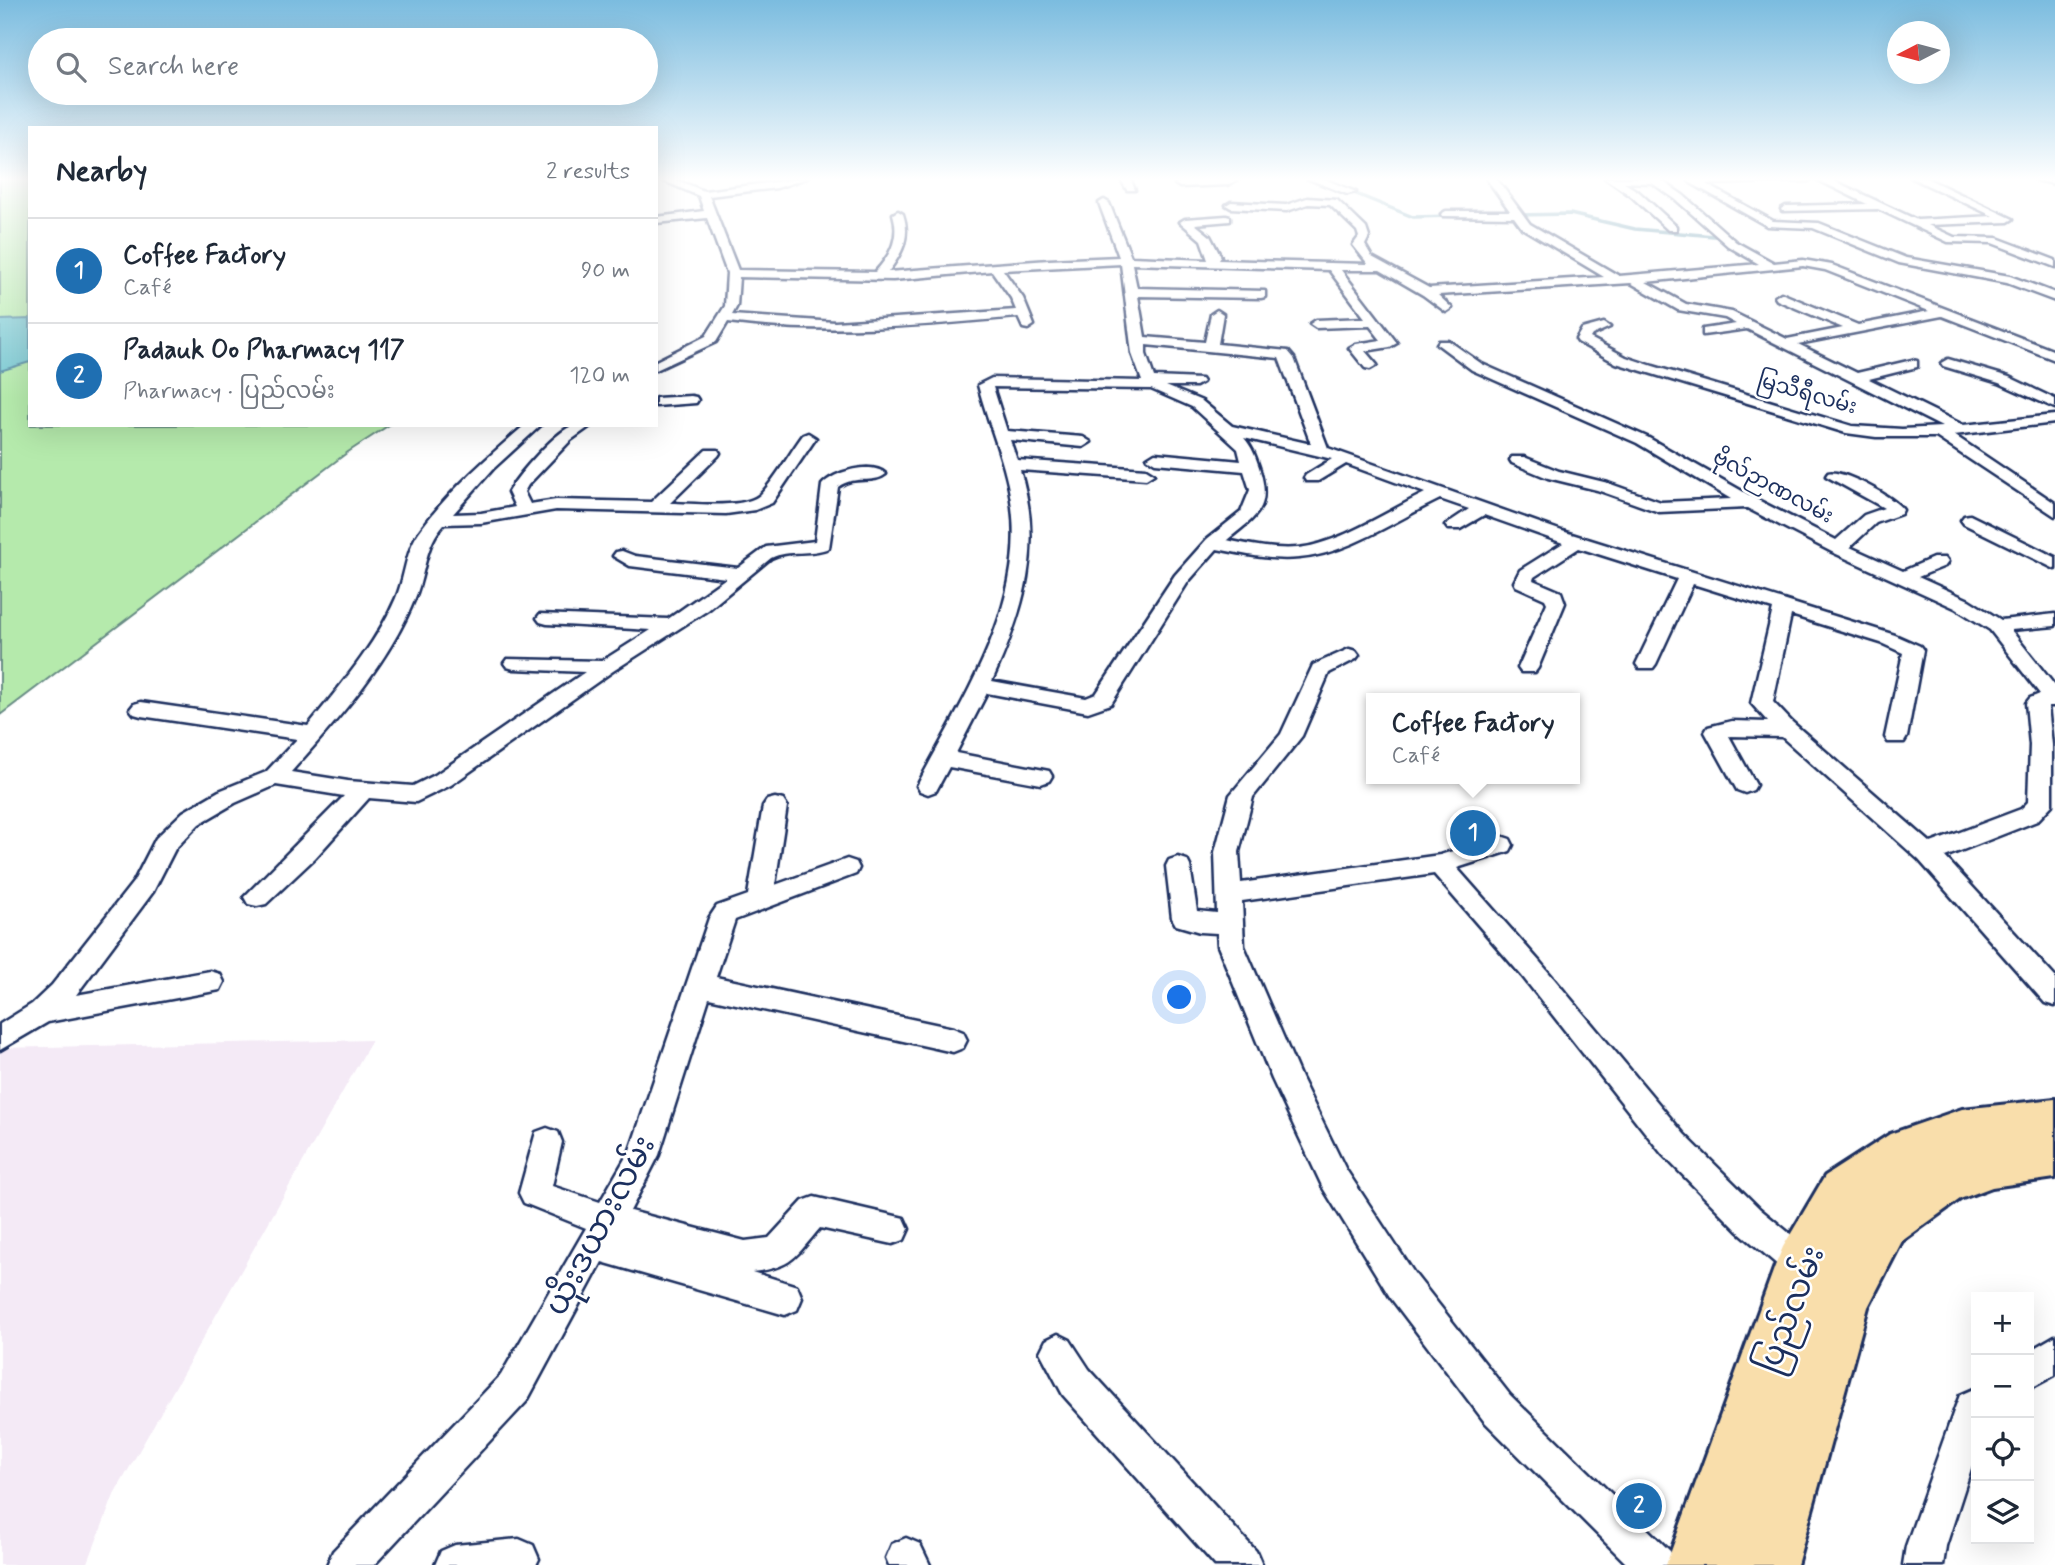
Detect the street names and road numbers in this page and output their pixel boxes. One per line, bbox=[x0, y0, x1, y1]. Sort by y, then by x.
street label: မြသီရီလမ်း bbox=[1753, 364, 1861, 423]
street label: ဗိုလ်ဉာဏလမ်း bbox=[1707, 441, 1840, 532]
street label: ယိုးဒယားလမ်း bbox=[532, 1127, 669, 1325]
street label: ပြည်လမ်း bbox=[1745, 1239, 1838, 1381]

